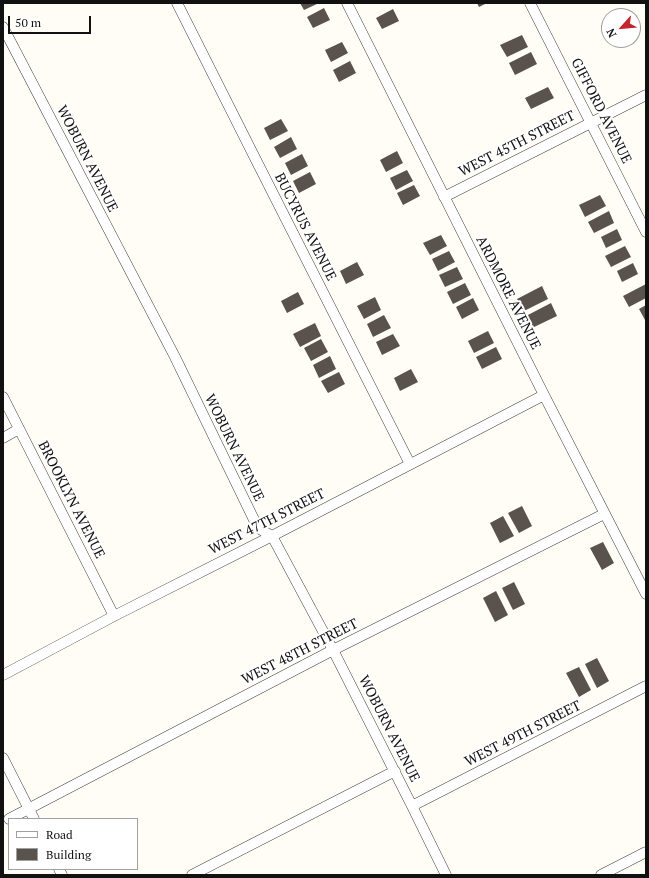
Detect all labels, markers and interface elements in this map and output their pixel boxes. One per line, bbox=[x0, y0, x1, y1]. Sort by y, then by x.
scale bar bbox=[10, 8, 93, 34]
north arrow bbox=[601, 8, 641, 48]
text: 50 m bbox=[15, 15, 41, 30]
text: N bbox=[603, 26, 619, 40]
street label: GIFFORD AVENUE bbox=[567, 55, 635, 167]
street label: WOBURN AVENUE bbox=[53, 103, 121, 215]
street label: WEST 45TH STREET bbox=[456, 107, 578, 181]
street label: BUCYRUS AVENUE bbox=[271, 170, 339, 284]
street label: ARDMORE AVENUE bbox=[472, 233, 544, 353]
street label: WOBURN AVENUE bbox=[201, 392, 267, 504]
street label: BROOKLYN AVENUE bbox=[34, 438, 108, 562]
street label: WEST 47TH STREET bbox=[206, 485, 328, 559]
street label: WEST 48TH STREET bbox=[239, 615, 361, 689]
street label: WOBURN AVENUE bbox=[355, 673, 423, 785]
street label: WEST 49TH STREET bbox=[462, 697, 584, 771]
legend bbox=[8, 818, 138, 870]
text: Road bbox=[46, 827, 73, 842]
text: Building bbox=[46, 847, 91, 862]

